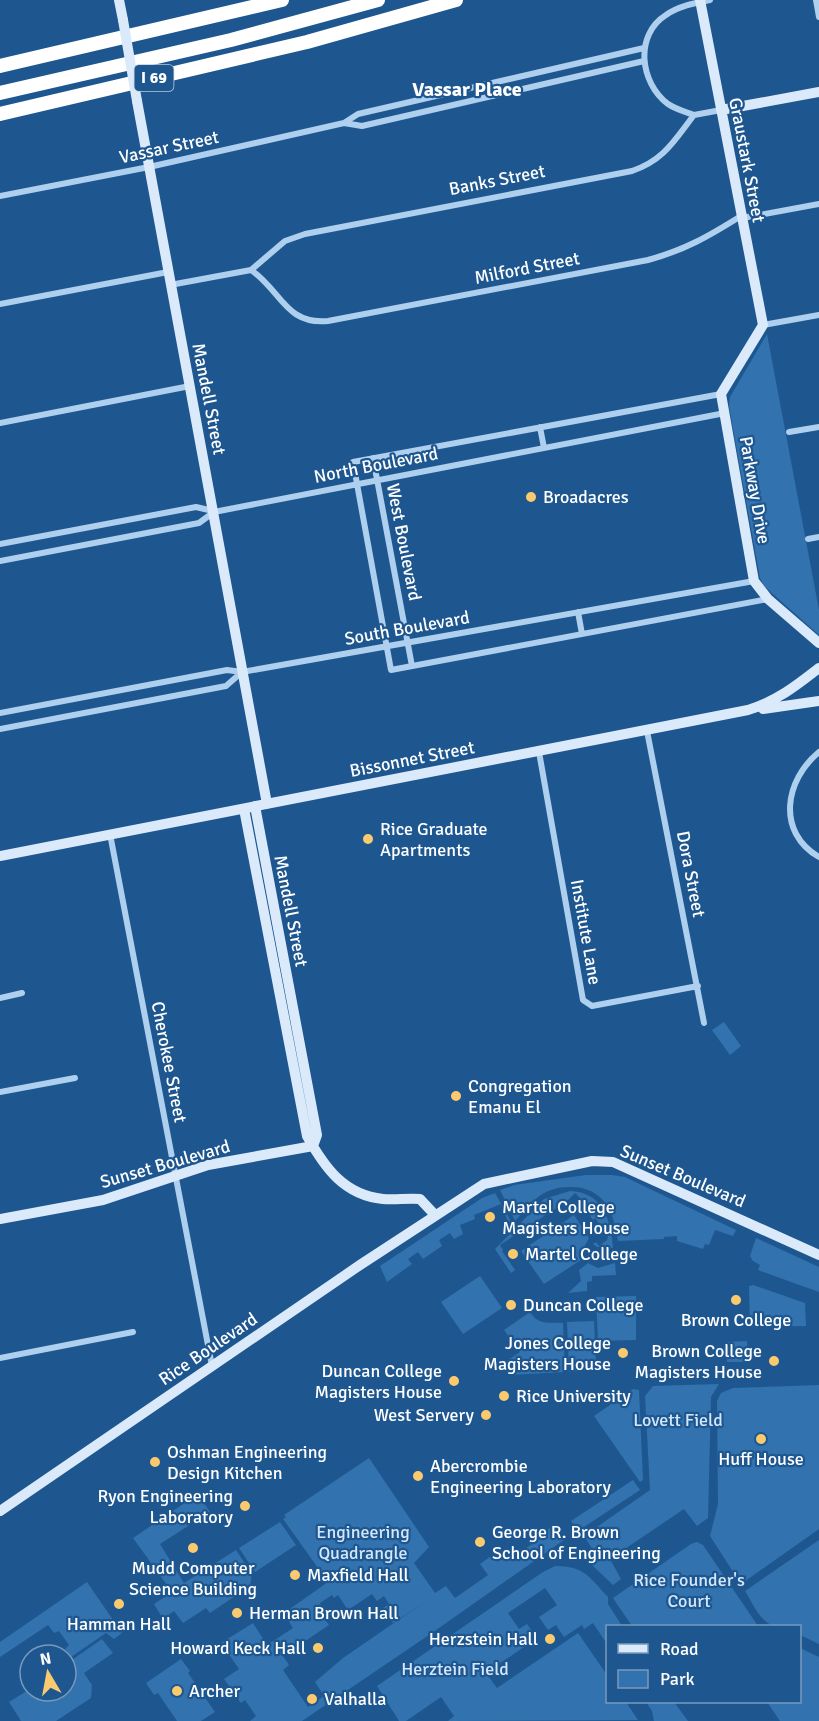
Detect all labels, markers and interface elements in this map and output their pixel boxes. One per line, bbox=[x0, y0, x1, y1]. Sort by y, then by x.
road number: I 69 bbox=[134, 65, 174, 91]
district label: Vassar Place bbox=[412, 77, 522, 102]
street label: Graustark Street bbox=[724, 96, 770, 224]
street label: Vassar Street bbox=[117, 126, 221, 168]
street label: Banks Street bbox=[447, 160, 547, 200]
street label: Milford Street bbox=[473, 247, 581, 289]
street label: Mandell Street bbox=[187, 341, 231, 457]
street label: Parkway Drive bbox=[735, 434, 775, 546]
street label: North Boulevard bbox=[312, 442, 440, 488]
street label: West Boulevard bbox=[382, 481, 426, 603]
place label: Broadacres bbox=[543, 486, 629, 508]
marker: Broadacres bbox=[524, 490, 538, 504]
street label: South Boulevard bbox=[343, 606, 471, 650]
street label: Bissonnet Street bbox=[348, 736, 476, 782]
place label: Rice Graduate Apartments bbox=[380, 818, 488, 861]
street label: Dora Street bbox=[672, 829, 710, 919]
marker: Rice Graduate Apartments bbox=[361, 832, 375, 846]
street label: Mandell Street bbox=[269, 853, 313, 969]
street label: Institute Lane bbox=[566, 878, 606, 986]
street label: Cherokee Street bbox=[146, 1000, 192, 1124]
place label: Congregation Emanu El bbox=[468, 1075, 572, 1118]
marker: Congregation Emanu El bbox=[449, 1089, 463, 1103]
street label: Sunset Boulevard bbox=[98, 1135, 232, 1193]
street label: Sunset Boulevard bbox=[617, 1140, 749, 1212]
place label: Martel College Magisters House bbox=[502, 1196, 630, 1239]
marker: Martel College Magisters House bbox=[483, 1210, 497, 1224]
place label: Martel College bbox=[525, 1243, 638, 1265]
marker: Martel College bbox=[506, 1247, 520, 1261]
marker: Brown College bbox=[729, 1293, 743, 1307]
place label: Duncan College bbox=[523, 1294, 644, 1316]
marker: Duncan College bbox=[504, 1298, 518, 1312]
street label: Rice Boulevard bbox=[154, 1308, 262, 1390]
place label: Brown College bbox=[681, 1309, 791, 1331]
place label: Jones College Magisters House bbox=[483, 1332, 611, 1375]
place label: Brown College Magisters House bbox=[634, 1340, 762, 1383]
marker: Jones College Magisters House bbox=[616, 1346, 630, 1360]
marker: Brown College Magisters House bbox=[767, 1354, 781, 1368]
place label: Duncan College Magisters House bbox=[314, 1360, 442, 1403]
marker: Duncan College Magisters House bbox=[447, 1374, 461, 1388]
place label: Rice University bbox=[516, 1385, 631, 1407]
marker: Rice University bbox=[497, 1389, 511, 1403]
place label: West Servery bbox=[374, 1404, 475, 1426]
marker: West Servery bbox=[479, 1408, 493, 1422]
park label: Lovett Field bbox=[633, 1409, 723, 1431]
marker: Huff House bbox=[754, 1432, 768, 1446]
place label: Oshman Engineering Design Kitchen bbox=[167, 1441, 327, 1484]
place label: Huff House bbox=[718, 1448, 804, 1470]
marker: Oshman Engineering Design Kitchen bbox=[148, 1455, 162, 1469]
place label: Abercrombie Engineering Laboratory bbox=[430, 1455, 611, 1498]
marker: Abercrombie Engineering Laboratory bbox=[411, 1469, 425, 1483]
place label: Ryon Engineering Laboratory bbox=[98, 1485, 234, 1528]
marker: Ryon Engineering Laboratory bbox=[238, 1499, 252, 1513]
park label: Engineering Quadrangle bbox=[316, 1521, 410, 1564]
place label: George R. Brown School of Engineering bbox=[492, 1521, 661, 1564]
marker: George R. Brown School of Engineering bbox=[473, 1535, 487, 1549]
marker: Mudd Computer Science Building bbox=[186, 1541, 200, 1555]
place label: Mudd Computer Science Building bbox=[129, 1557, 257, 1600]
place label: Maxfield Hall bbox=[307, 1564, 409, 1586]
marker: Maxfield Hall bbox=[288, 1568, 302, 1582]
park label: Rice Founder's Court bbox=[633, 1569, 745, 1612]
marker: Hamman Hall bbox=[112, 1597, 126, 1611]
place label: Herman Brown Hall bbox=[249, 1602, 399, 1624]
marker: Herman Brown Hall bbox=[230, 1606, 244, 1620]
place label: Hamman Hall bbox=[67, 1613, 171, 1635]
legend bbox=[606, 1625, 801, 1703]
place label: Herzstein Hall bbox=[429, 1628, 538, 1650]
marker: Herzstein Hall bbox=[543, 1632, 557, 1646]
place label: Howard Keck Hall bbox=[170, 1637, 306, 1659]
text: Road bbox=[660, 1638, 699, 1660]
marker: Howard Keck Hall bbox=[311, 1641, 325, 1655]
north arrow bbox=[18, 1643, 78, 1703]
text: N bbox=[38, 1648, 53, 1670]
park label: Herztein Field bbox=[401, 1658, 509, 1680]
text: Park bbox=[660, 1668, 695, 1690]
place label: Archer bbox=[189, 1680, 241, 1702]
marker: Archer bbox=[170, 1684, 184, 1698]
place label: Valhalla bbox=[324, 1688, 387, 1710]
marker: Valhalla bbox=[305, 1692, 319, 1706]

